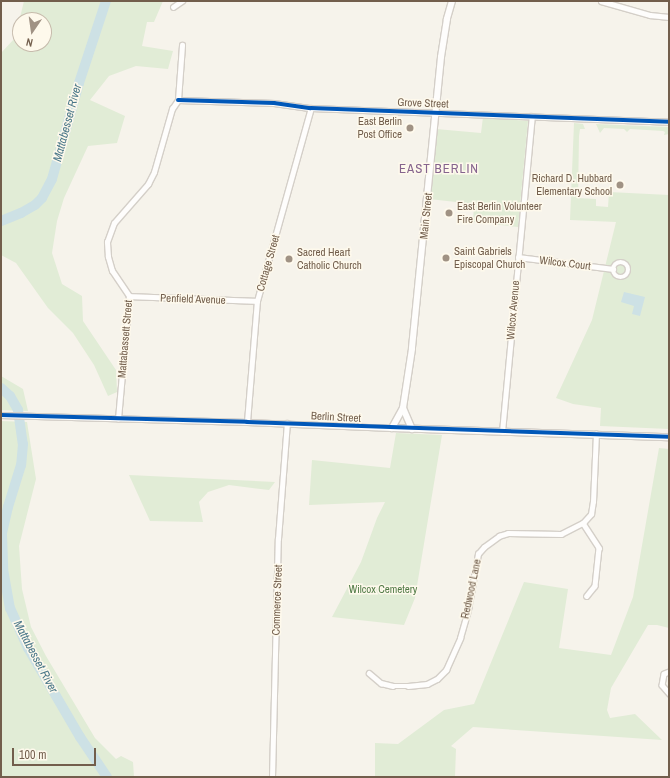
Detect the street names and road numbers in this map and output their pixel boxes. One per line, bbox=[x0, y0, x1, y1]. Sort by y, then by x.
street label: Grove Street bbox=[397, 96, 449, 110]
street label: Main Street bbox=[417, 192, 435, 240]
street label: Cottage Street bbox=[254, 233, 282, 293]
street label: Wilcox Court bbox=[539, 253, 591, 273]
street label: Wilcox Avenue bbox=[504, 280, 522, 340]
street label: Penfield Avenue bbox=[160, 291, 226, 307]
street label: Mattabassett Street bbox=[115, 299, 135, 379]
street label: Berlin Street bbox=[311, 409, 361, 425]
street label: Redwood Lane bbox=[458, 558, 484, 620]
street label: Commerce Street bbox=[269, 564, 285, 636]

